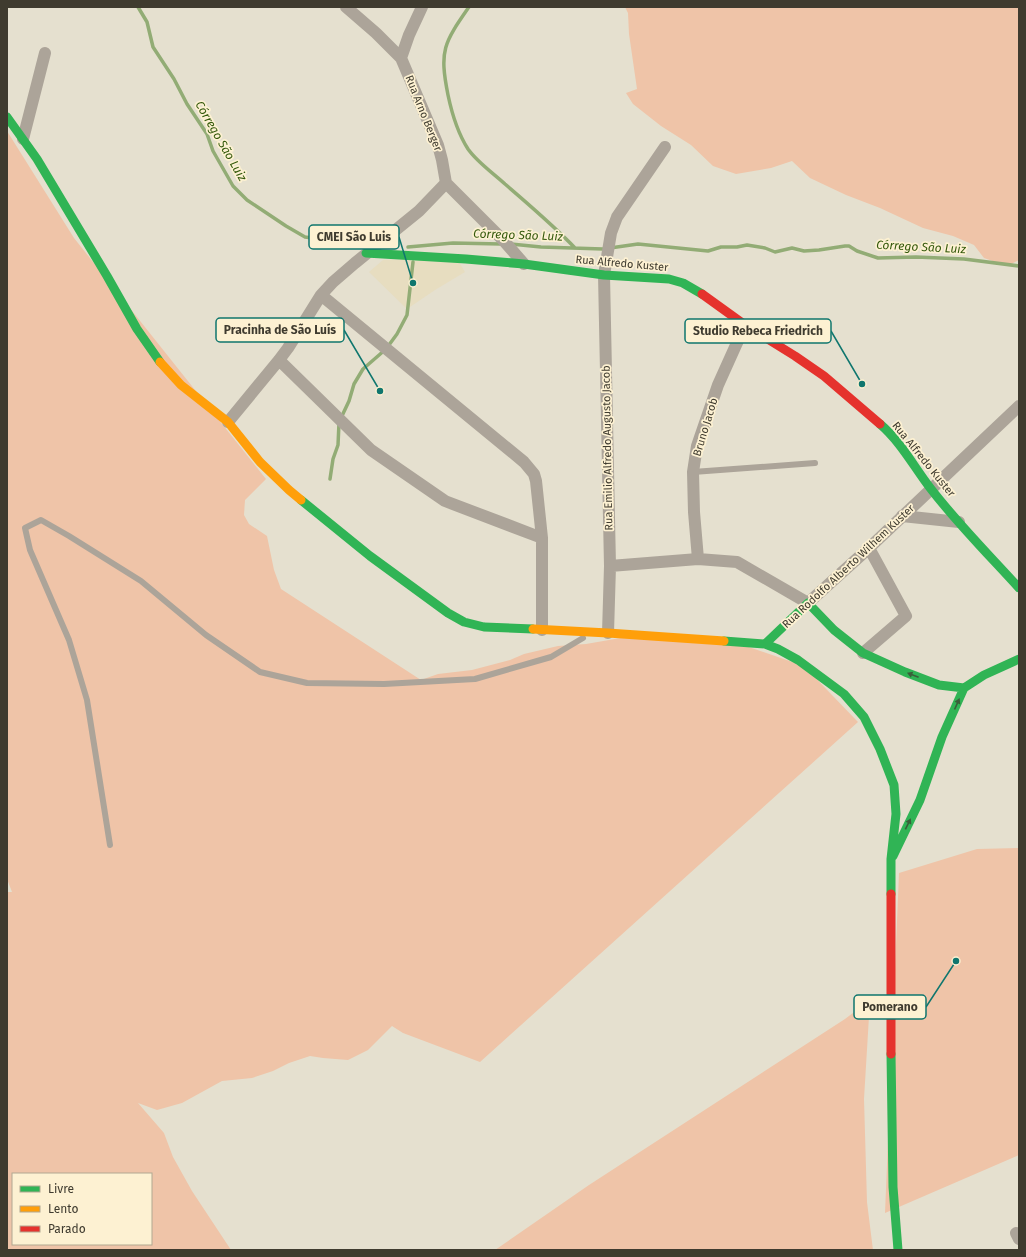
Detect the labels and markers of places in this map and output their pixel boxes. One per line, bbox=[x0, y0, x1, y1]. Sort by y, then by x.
callout: CMEI São Luis bbox=[309, 225, 399, 249]
callout: Pracinha de São Luís bbox=[216, 318, 344, 342]
callout: Studio Rebeca Friedrich bbox=[685, 319, 831, 343]
callout: Pomerano bbox=[854, 995, 926, 1019]

